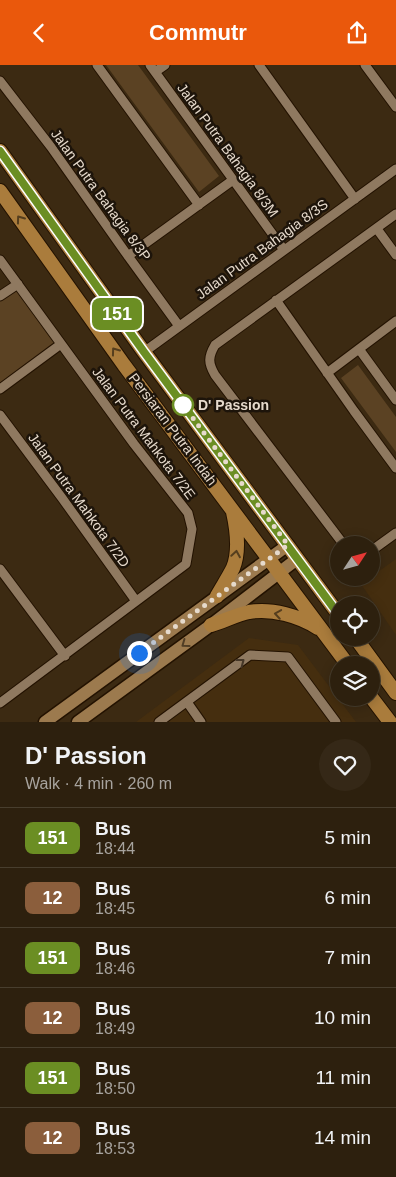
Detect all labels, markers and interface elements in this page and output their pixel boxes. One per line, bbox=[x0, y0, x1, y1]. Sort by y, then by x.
icon: back bbox=[25, 19, 53, 47]
icon: share bbox=[343, 19, 371, 47]
text: Commutr bbox=[149, 20, 247, 45]
street label: Jalan Putra Bahagia 8/3M bbox=[174, 80, 282, 220]
street label: Jalan Putra Bahagia 8/3P bbox=[48, 126, 154, 264]
street label: Jalan Putra Bahagia 8/3S bbox=[193, 196, 331, 302]
one-way arrow bbox=[17, 215, 26, 225]
line badge: 151 bbox=[88, 298, 146, 330]
text: 151 bbox=[102, 304, 132, 324]
one-way arrow bbox=[112, 348, 120, 357]
street label: Jalan Putra Mahkota 7/2E bbox=[89, 364, 199, 502]
street label: Persiaran Putra Indah bbox=[126, 370, 220, 488]
marker: D' Passion bbox=[172, 394, 194, 416]
place label: D' Passion bbox=[198, 397, 269, 413]
street label: Jalan Putra Mahkota 7/2D bbox=[25, 430, 133, 570]
north arrow bbox=[330, 536, 380, 586]
map controls bbox=[330, 536, 380, 706]
one-way arrow bbox=[230, 549, 240, 558]
button: locate bbox=[330, 596, 380, 646]
one-way arrow bbox=[274, 609, 282, 619]
one-way arrow bbox=[182, 639, 191, 647]
your location bbox=[127, 641, 152, 666]
button: layers bbox=[330, 656, 380, 706]
one-way arrow bbox=[235, 659, 245, 668]
button: heart bbox=[319, 739, 371, 791]
text: D' Passion bbox=[25, 742, 147, 769]
text: Walk · 4 min · 260 m bbox=[25, 775, 172, 792]
text: Bus bbox=[95, 818, 131, 839]
text: 5 min bbox=[325, 827, 371, 848]
text: 151 bbox=[37, 828, 68, 848]
text: 18:44 bbox=[95, 840, 135, 857]
text: Bus bbox=[95, 878, 131, 899]
text: 6 min bbox=[325, 887, 371, 908]
text: 12 bbox=[42, 888, 63, 908]
text: 18:45 bbox=[95, 900, 135, 917]
text: Bus bbox=[95, 938, 131, 959]
text: 7 min bbox=[325, 947, 371, 968]
text: 151 bbox=[37, 948, 68, 968]
text: 18:46 bbox=[95, 960, 135, 977]
text: Bus bbox=[95, 998, 131, 1019]
text: 10 min bbox=[314, 1007, 371, 1028]
text: 12 bbox=[42, 1008, 63, 1028]
text: 18:49 bbox=[95, 1020, 135, 1037]
text: Bus bbox=[95, 1058, 131, 1079]
text: 11 min bbox=[315, 1067, 371, 1088]
text: 151 bbox=[37, 1068, 68, 1088]
text: 18:50 bbox=[95, 1080, 135, 1097]
text: Bus bbox=[95, 1118, 131, 1139]
text: 14 min bbox=[314, 1127, 371, 1148]
text: 12 bbox=[42, 1128, 63, 1148]
text: 18:53 bbox=[95, 1140, 135, 1157]

